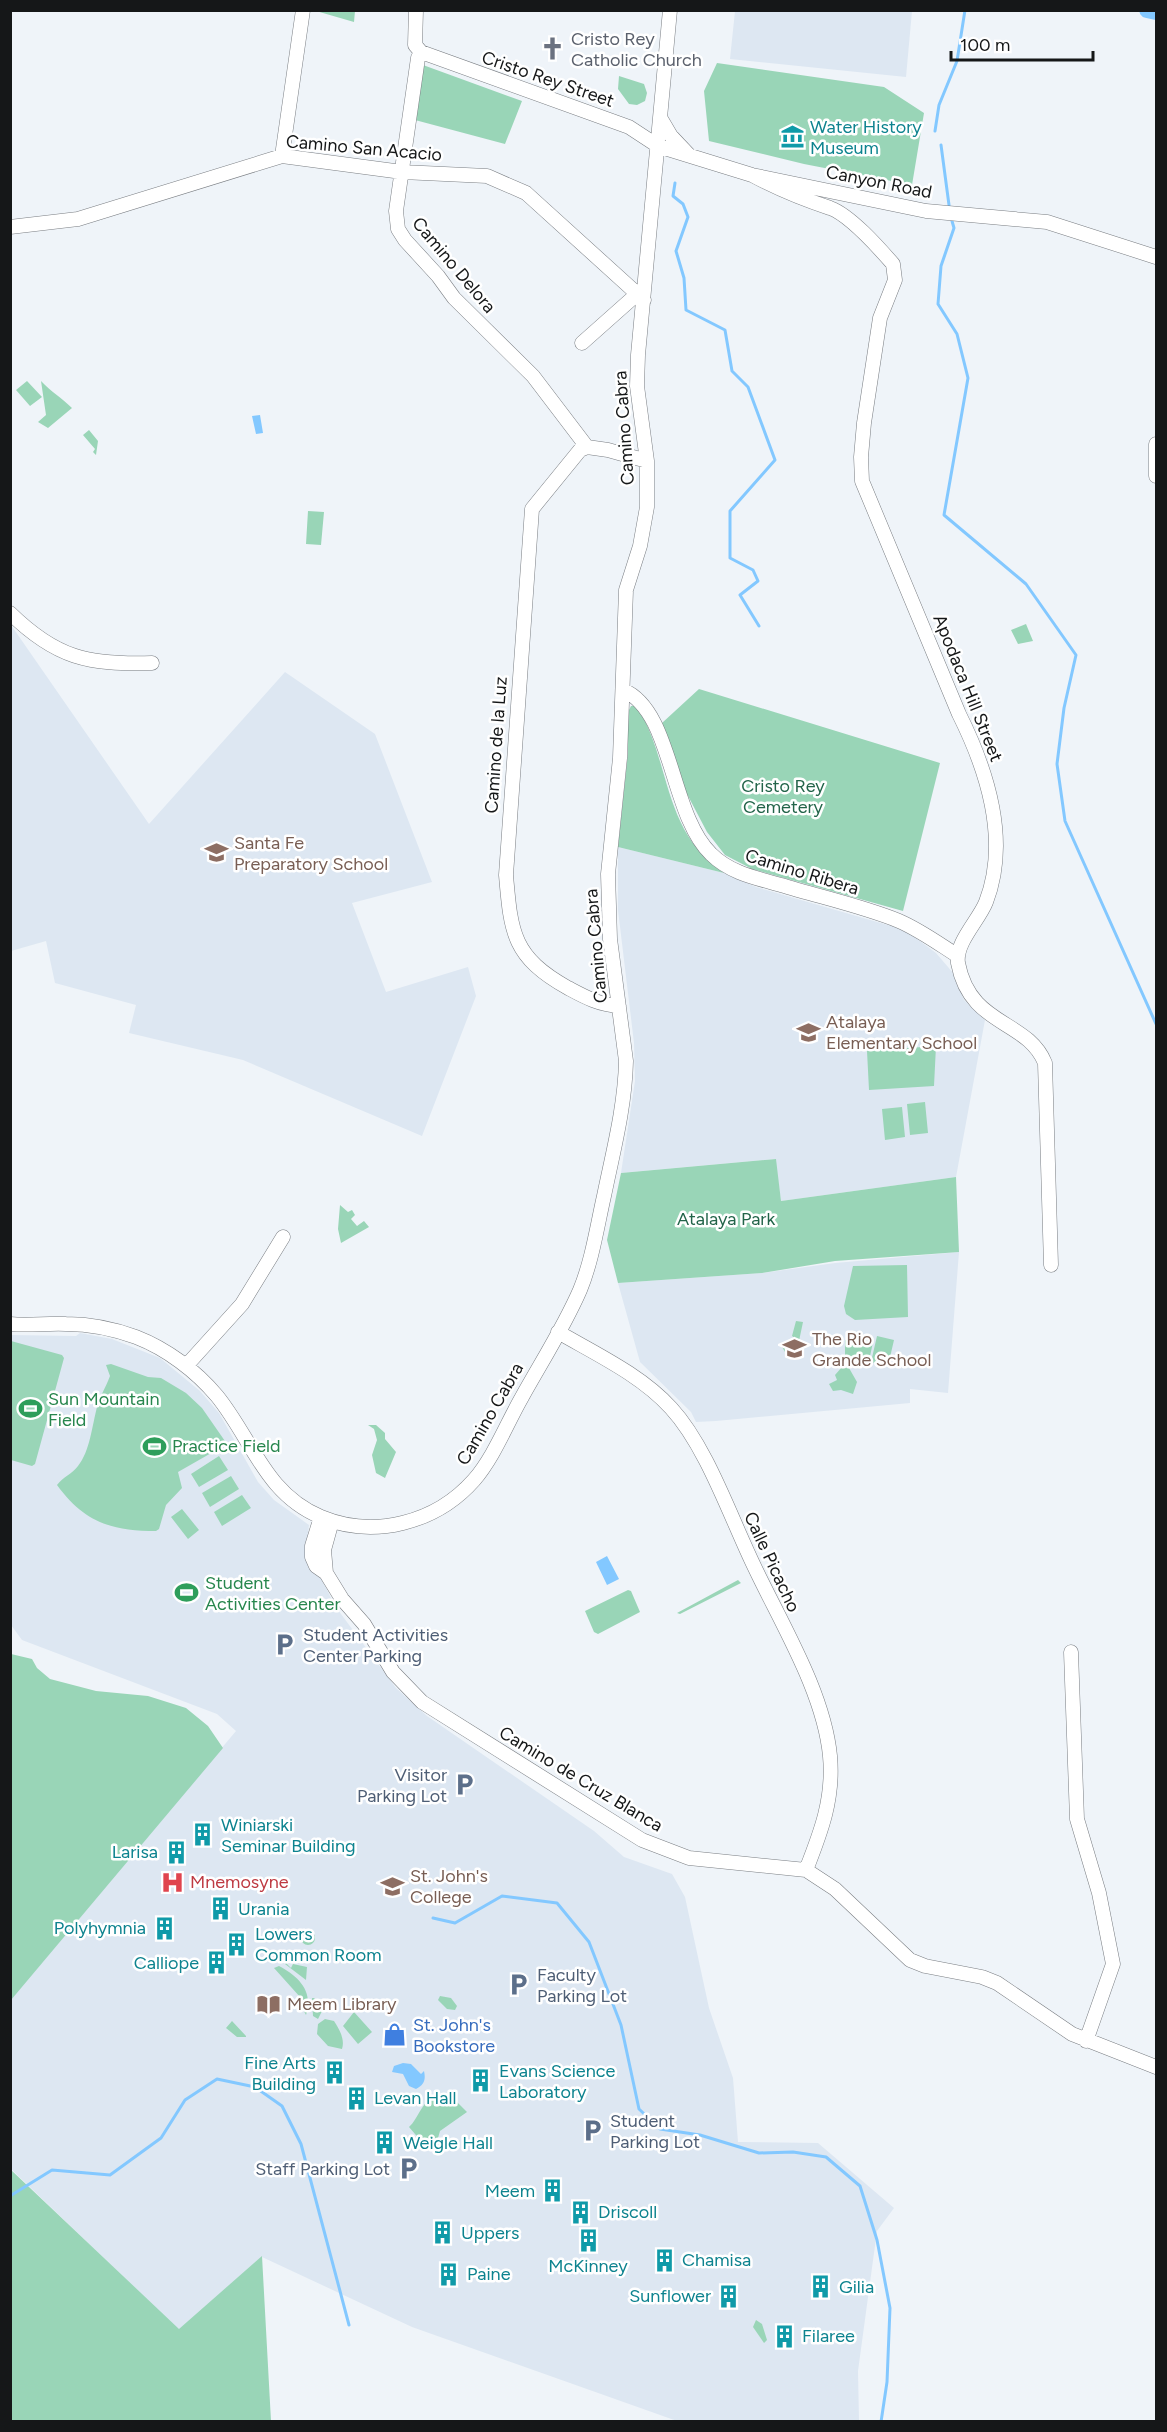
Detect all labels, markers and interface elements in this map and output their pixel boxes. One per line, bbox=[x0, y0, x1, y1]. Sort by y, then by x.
scale bar bbox=[951, 24, 1094, 62]
place label: Cristo Rey Catholic Church bbox=[571, 28, 702, 71]
text: 100 m bbox=[960, 34, 1010, 56]
church icon: Cristo Rey Catholic Church bbox=[540, 36, 566, 62]
street label: Cristo Rey Street bbox=[479, 46, 617, 112]
place label: Water History Museum bbox=[810, 116, 922, 159]
museum icon: Water History Museum bbox=[779, 124, 805, 150]
street label: Camino San Acacio bbox=[285, 130, 443, 166]
street label: Canyon Road bbox=[824, 161, 934, 203]
street label: Camino Delora bbox=[407, 213, 501, 317]
street label: Camino Cabra bbox=[609, 370, 639, 486]
street label: Apodaca Hill Street bbox=[928, 611, 1008, 765]
street label: Camino de la Luz bbox=[480, 676, 512, 814]
park label: Cristo Rey Cemetery bbox=[741, 775, 825, 818]
place label: Santa Fe Preparatory School bbox=[234, 832, 388, 875]
school or university icon: Santa Fe Preparatory School bbox=[203, 840, 229, 866]
street label: Camino Ribera bbox=[743, 844, 861, 900]
street label: Camino Cabra bbox=[580, 888, 612, 1004]
place label: Atalaya Elementary School bbox=[826, 1011, 977, 1054]
school or university icon: Atalaya Elementary School bbox=[795, 1019, 821, 1045]
park label: Atalaya Park bbox=[677, 1208, 775, 1230]
place label: The Rio Grande School bbox=[812, 1328, 931, 1371]
school or university icon: The Rio Grande School bbox=[781, 1336, 807, 1362]
street label: Camino Cabra bbox=[452, 1359, 528, 1469]
place label: Sun Mountain Field bbox=[48, 1388, 160, 1431]
sports icon: Sun Mountain Field bbox=[17, 1396, 43, 1422]
sports icon: Practice Field bbox=[141, 1433, 167, 1459]
place label: Practice Field bbox=[172, 1435, 281, 1457]
street label: Calle Picacho bbox=[739, 1508, 805, 1616]
place label: Student Activities Center bbox=[205, 1572, 340, 1615]
sports icon: Student Activities Center bbox=[174, 1580, 200, 1606]
place label: Student Activities Center Parking bbox=[303, 1624, 448, 1667]
parking icon: Student Activities Center Parking bbox=[272, 1632, 298, 1658]
street label: Camino de Cruz Blanca bbox=[495, 1721, 667, 1837]
place label: Visitor Parking Lot bbox=[357, 1764, 447, 1807]
parking icon: Visitor Parking Lot bbox=[452, 1772, 478, 1798]
place label: Winiarski Seminar Building bbox=[221, 1814, 356, 1857]
building icon: Winiarski Seminar Building bbox=[190, 1822, 216, 1848]
building icon: Larisa bbox=[163, 1839, 189, 1865]
place label: Larisa bbox=[112, 1841, 158, 1863]
place label: St. John's College bbox=[410, 1865, 488, 1908]
hospital icon: Mnemosyne bbox=[159, 1869, 185, 1895]
place label: Mnemosyne bbox=[190, 1871, 289, 1893]
school or university icon: St. John's College bbox=[379, 1873, 405, 1899]
building icon: Urania bbox=[207, 1896, 233, 1922]
place label: Urania bbox=[238, 1898, 289, 1920]
building icon: Polyhymnia bbox=[151, 1915, 177, 1941]
place label: Polyhymnia bbox=[54, 1917, 146, 1939]
place label: Lowers Common Room bbox=[255, 1923, 381, 1966]
building icon: Lowers Common Room bbox=[224, 1931, 250, 1957]
building icon: Calliope bbox=[204, 1950, 230, 1976]
place label: Calliope bbox=[134, 1952, 199, 1974]
place label: Faculty Parking Lot bbox=[537, 1964, 627, 2007]
parking icon: Faculty Parking Lot bbox=[506, 1972, 532, 1998]
library icon: Meem Library bbox=[256, 1991, 282, 2017]
place label: Meem Library bbox=[287, 1993, 397, 2015]
place label: St. John's Bookstore bbox=[413, 2014, 495, 2057]
shop icon: St. John's Bookstore bbox=[382, 2022, 408, 2048]
place label: Fine Arts Building bbox=[244, 2052, 316, 2095]
building icon: Fine Arts Building bbox=[321, 2060, 347, 2086]
place label: Evans Science Laboratory bbox=[499, 2060, 615, 2103]
building icon: Evans Science Laboratory bbox=[468, 2068, 494, 2094]
building icon: Levan Hall bbox=[343, 2085, 369, 2111]
place label: Levan Hall bbox=[374, 2087, 456, 2109]
place label: Student Parking Lot bbox=[610, 2110, 700, 2153]
parking icon: Student Parking Lot bbox=[579, 2118, 605, 2144]
building icon: Weigle Hall bbox=[372, 2130, 398, 2156]
place label: Weigle Hall bbox=[403, 2132, 493, 2154]
parking icon: Staff Parking Lot bbox=[395, 2156, 421, 2182]
place label: Staff Parking Lot bbox=[255, 2158, 390, 2180]
building icon: Meem bbox=[540, 2178, 566, 2204]
place label: Meem bbox=[485, 2180, 535, 2202]
building icon: Driscoll bbox=[567, 2199, 593, 2225]
place label: Driscoll bbox=[598, 2201, 657, 2223]
building icon: Uppers bbox=[430, 2220, 456, 2246]
place label: Uppers bbox=[461, 2222, 519, 2244]
building icon: McKinney bbox=[575, 2227, 601, 2253]
building icon: Chamisa bbox=[651, 2247, 677, 2273]
place label: Chamisa bbox=[682, 2249, 751, 2271]
place label: McKinney bbox=[548, 2255, 628, 2277]
building icon: Paine bbox=[436, 2261, 462, 2287]
place label: Paine bbox=[467, 2263, 511, 2285]
building icon: Gilia bbox=[808, 2274, 834, 2300]
place label: Gilia bbox=[839, 2276, 874, 2298]
building icon: Sunflower bbox=[716, 2283, 742, 2309]
place label: Sunflower bbox=[629, 2285, 711, 2307]
building icon: Filaree bbox=[771, 2323, 797, 2349]
place label: Filaree bbox=[802, 2325, 855, 2347]

